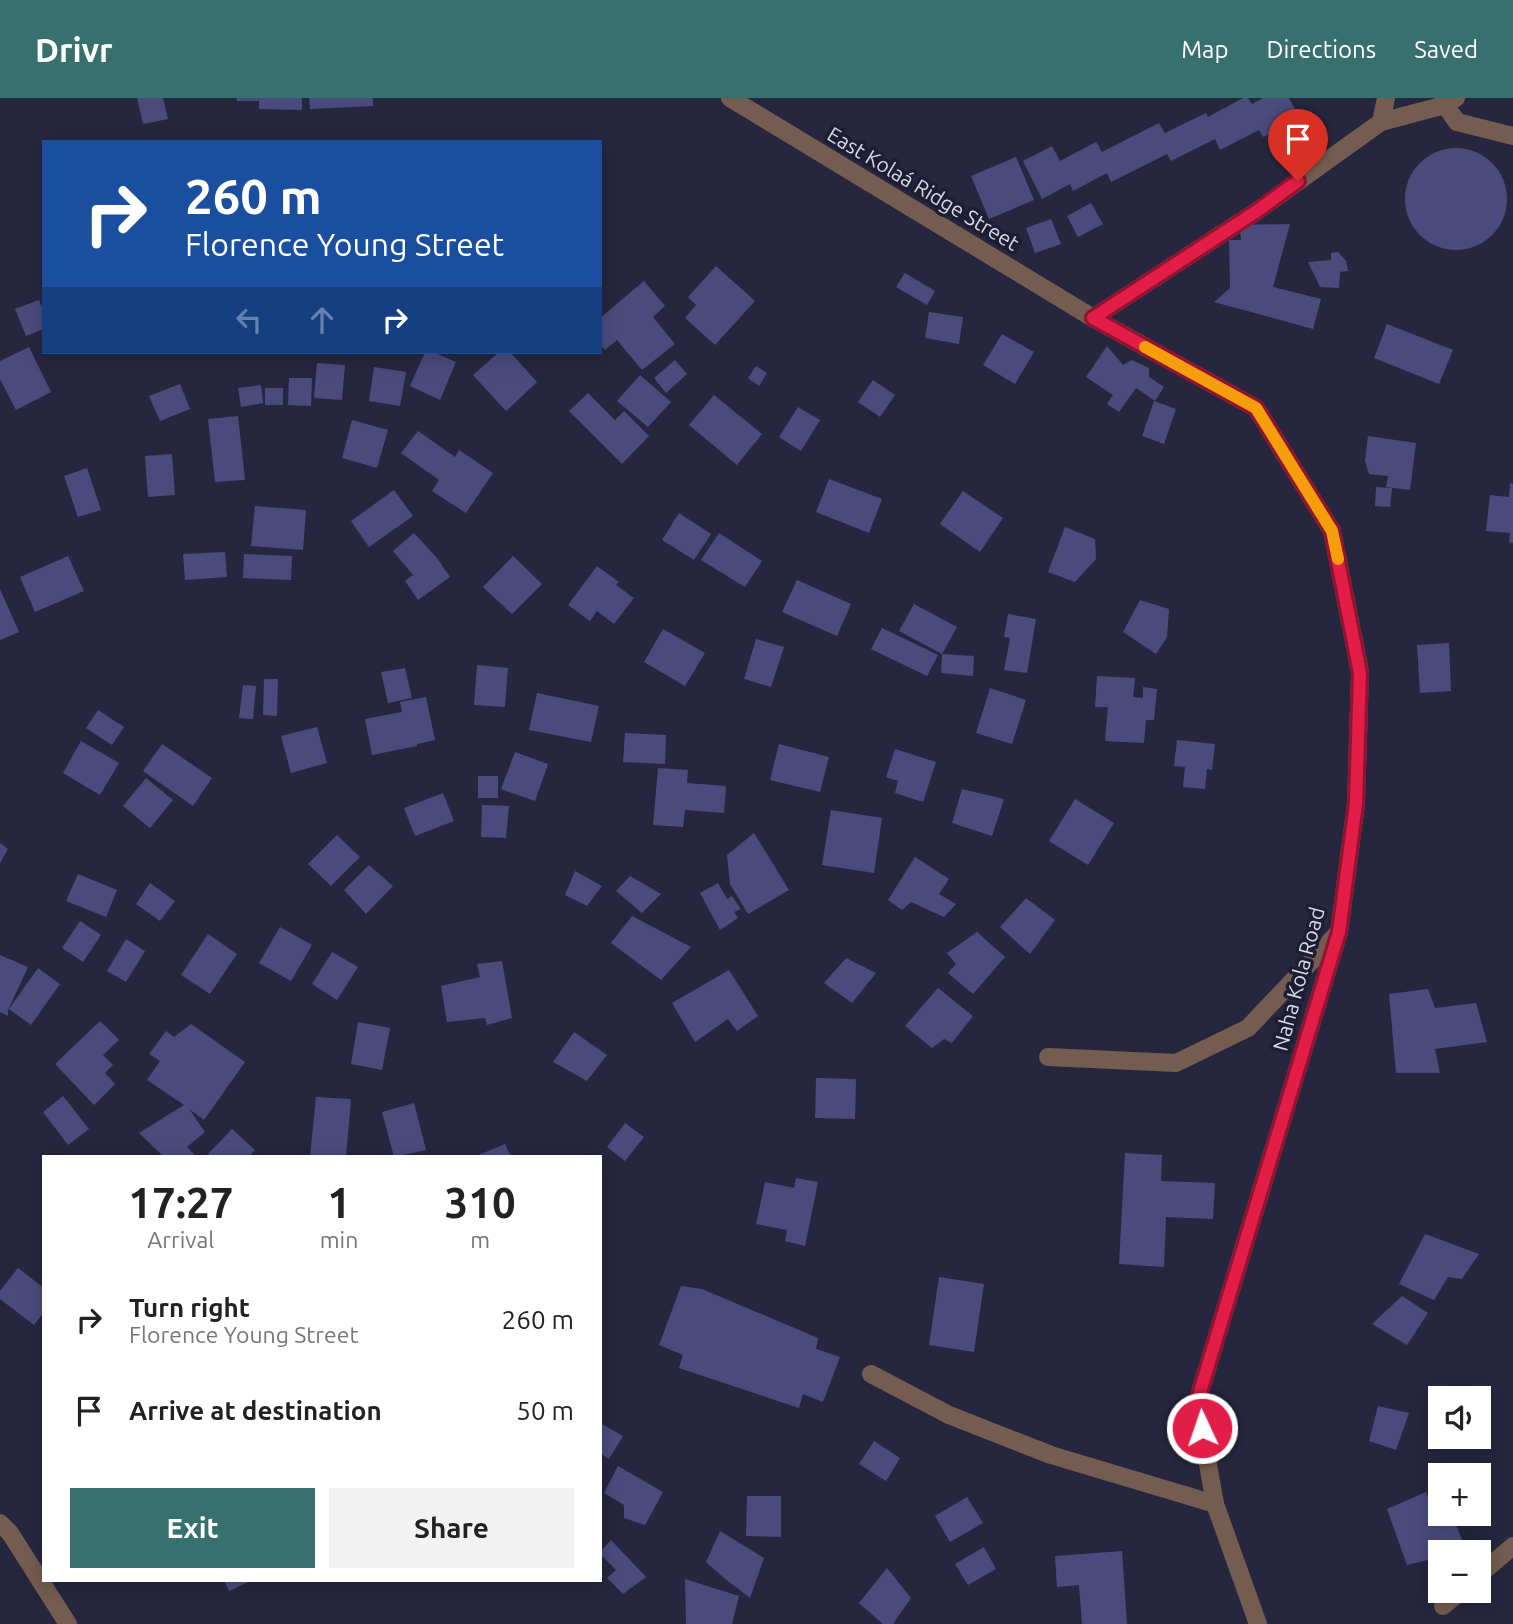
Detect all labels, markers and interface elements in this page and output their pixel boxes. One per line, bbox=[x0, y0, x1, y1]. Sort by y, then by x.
text: Drivr bbox=[35, 31, 113, 68]
text: Map bbox=[1181, 36, 1228, 63]
text: Directions bbox=[1266, 36, 1376, 63]
text: Saved bbox=[1414, 36, 1478, 63]
pin bbox=[1268, 109, 1328, 181]
icon: arrive bbox=[1279, 120, 1317, 158]
street label: East Kolaá Ridge Street bbox=[823, 121, 1024, 255]
icon: right bbox=[70, 168, 161, 259]
text: 260 m bbox=[185, 168, 322, 223]
text: Florence Young Street bbox=[185, 226, 504, 262]
icon: left bbox=[230, 301, 268, 339]
icon: ahead bbox=[303, 301, 341, 339]
icon: right bbox=[376, 301, 414, 339]
street label: Naha Kola Road bbox=[1267, 904, 1329, 1053]
text: 17:27 bbox=[128, 1179, 233, 1226]
text: 1 bbox=[327, 1179, 351, 1226]
text: 310 bbox=[445, 1179, 516, 1226]
text: Arrival bbox=[147, 1227, 214, 1252]
text: min bbox=[320, 1227, 358, 1252]
text: m bbox=[470, 1227, 490, 1252]
text: Turn right bbox=[129, 1293, 250, 1322]
icon: right bbox=[70, 1301, 108, 1339]
text: 260 m bbox=[502, 1305, 574, 1334]
text: Florence Young Street bbox=[129, 1322, 358, 1347]
map controls bbox=[1428, 1386, 1491, 1603]
button: sound bbox=[1428, 1386, 1491, 1449]
position arrow bbox=[1165, 1391, 1239, 1465]
icon: arrive bbox=[70, 1392, 108, 1430]
text: Arrive at destination bbox=[129, 1396, 382, 1425]
text: 50 m bbox=[516, 1396, 574, 1425]
button: + bbox=[1428, 1463, 1491, 1526]
button: Exit bbox=[70, 1488, 315, 1568]
button: Share bbox=[329, 1488, 574, 1568]
button: − bbox=[1428, 1540, 1491, 1603]

